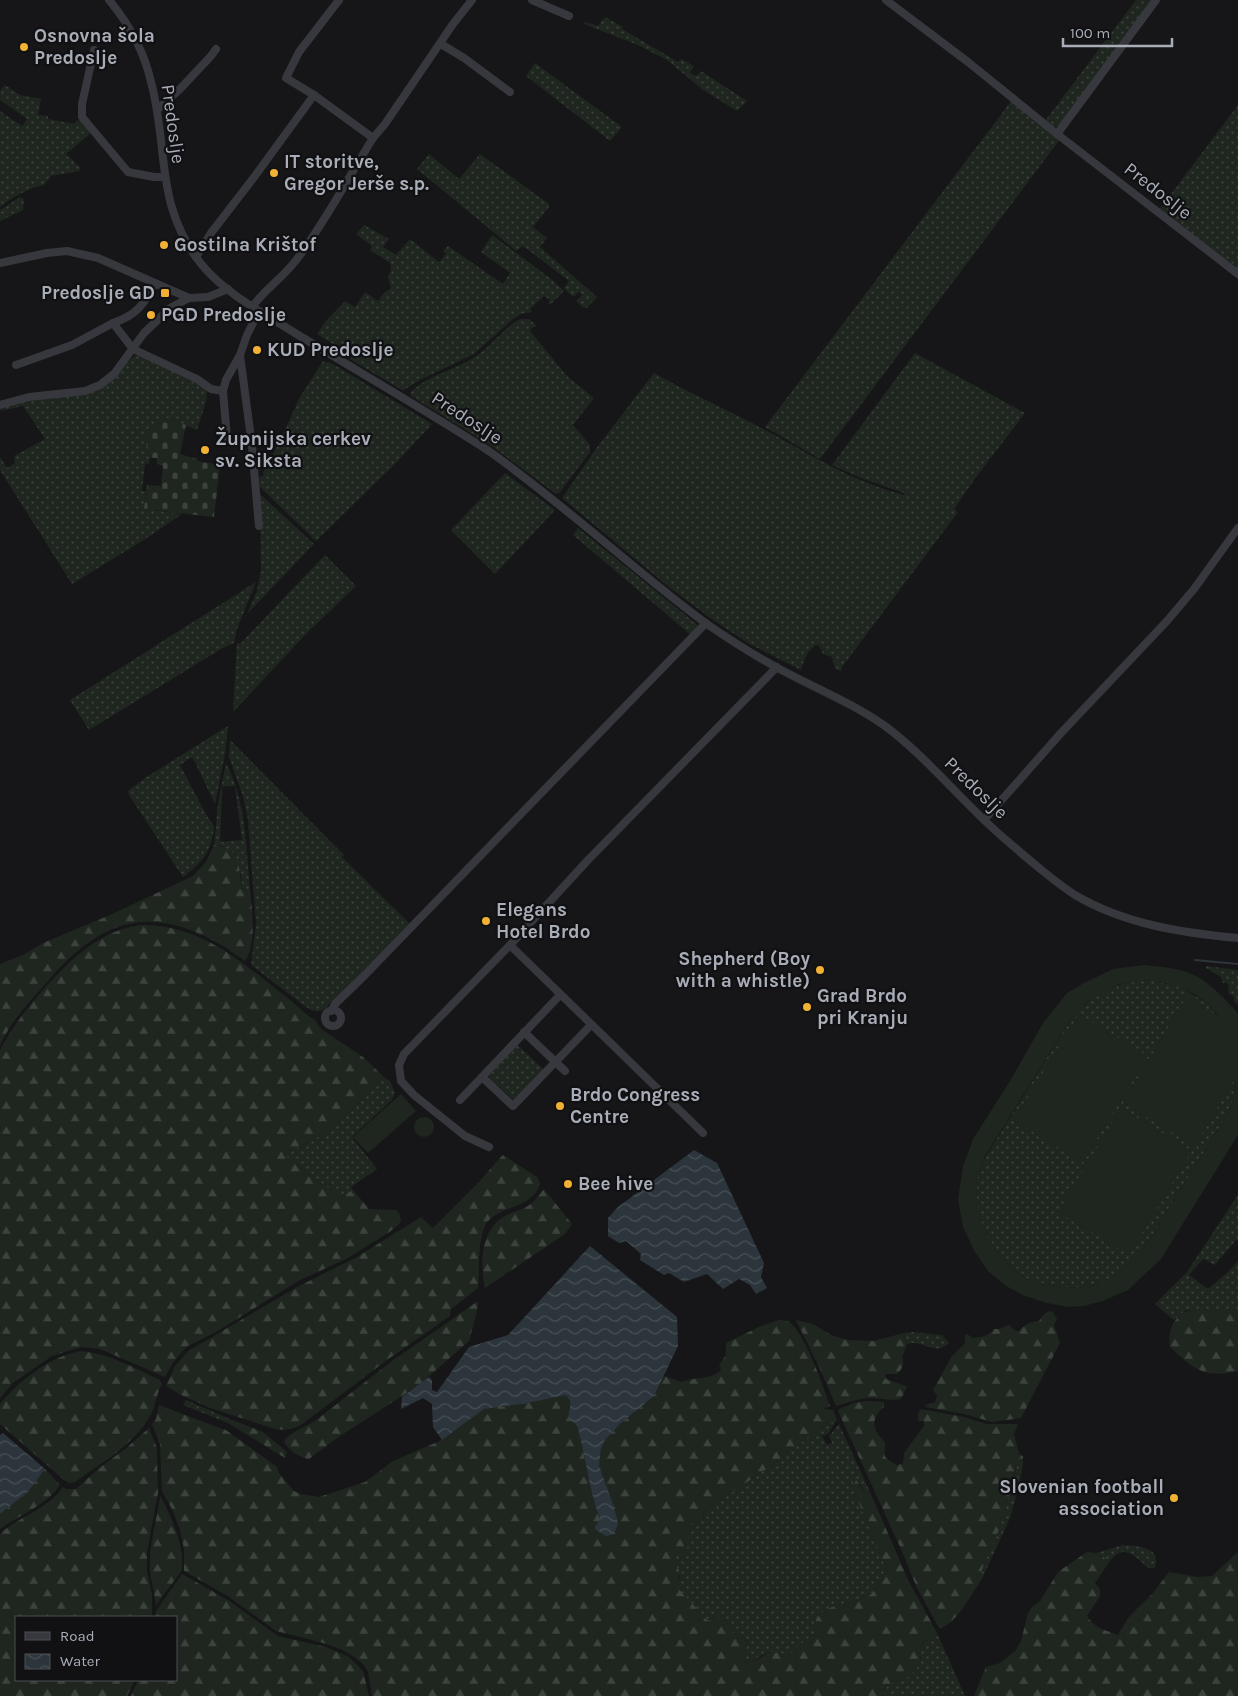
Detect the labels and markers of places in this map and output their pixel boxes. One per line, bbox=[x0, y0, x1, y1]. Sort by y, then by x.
place label: Osnovna šola Predoslje bbox=[34, 25, 155, 69]
marker: Osnovna šola Predoslje bbox=[18, 41, 30, 53]
place label: IT storitve, Gregor Jerše s.p. bbox=[284, 151, 429, 195]
marker: IT storitve, Gregor Jerše s.p. bbox=[268, 167, 280, 179]
place label: Gostilna Krištof bbox=[174, 234, 317, 256]
marker: Gostilna Krištof bbox=[158, 239, 170, 251]
place label: Predoslje GD bbox=[41, 282, 155, 304]
marker: Predoslje GD bbox=[159, 287, 171, 299]
place label: PGD Predoslje bbox=[161, 304, 286, 326]
marker: PGD Predoslje bbox=[145, 309, 157, 321]
place label: KUD Predoslje bbox=[267, 339, 394, 361]
marker: KUD Predoslje bbox=[251, 344, 263, 356]
place label: Župnijska cerkev sv. Siksta bbox=[215, 426, 371, 472]
marker: Župnijska cerkev sv. Siksta bbox=[199, 444, 211, 456]
place label: Elegans Hotel Brdo bbox=[496, 899, 591, 943]
marker: Elegans Hotel Brdo bbox=[480, 915, 492, 927]
place label: Shepherd (Boy with a whistle) bbox=[676, 948, 810, 992]
marker: Shepherd (Boy with a whistle) bbox=[814, 964, 826, 976]
place label: Grad Brdo pri Kranju bbox=[817, 985, 908, 1029]
marker: Grad Brdo pri Kranju bbox=[801, 1001, 813, 1013]
place label: Brdo Congress Centre bbox=[570, 1084, 700, 1128]
marker: Brdo Congress Centre bbox=[554, 1100, 566, 1112]
place label: Bee hive bbox=[578, 1173, 653, 1195]
marker: Bee hive bbox=[562, 1178, 574, 1190]
place label: Slovenian football association bbox=[999, 1476, 1164, 1520]
marker: Slovenian football association bbox=[1168, 1492, 1180, 1504]

